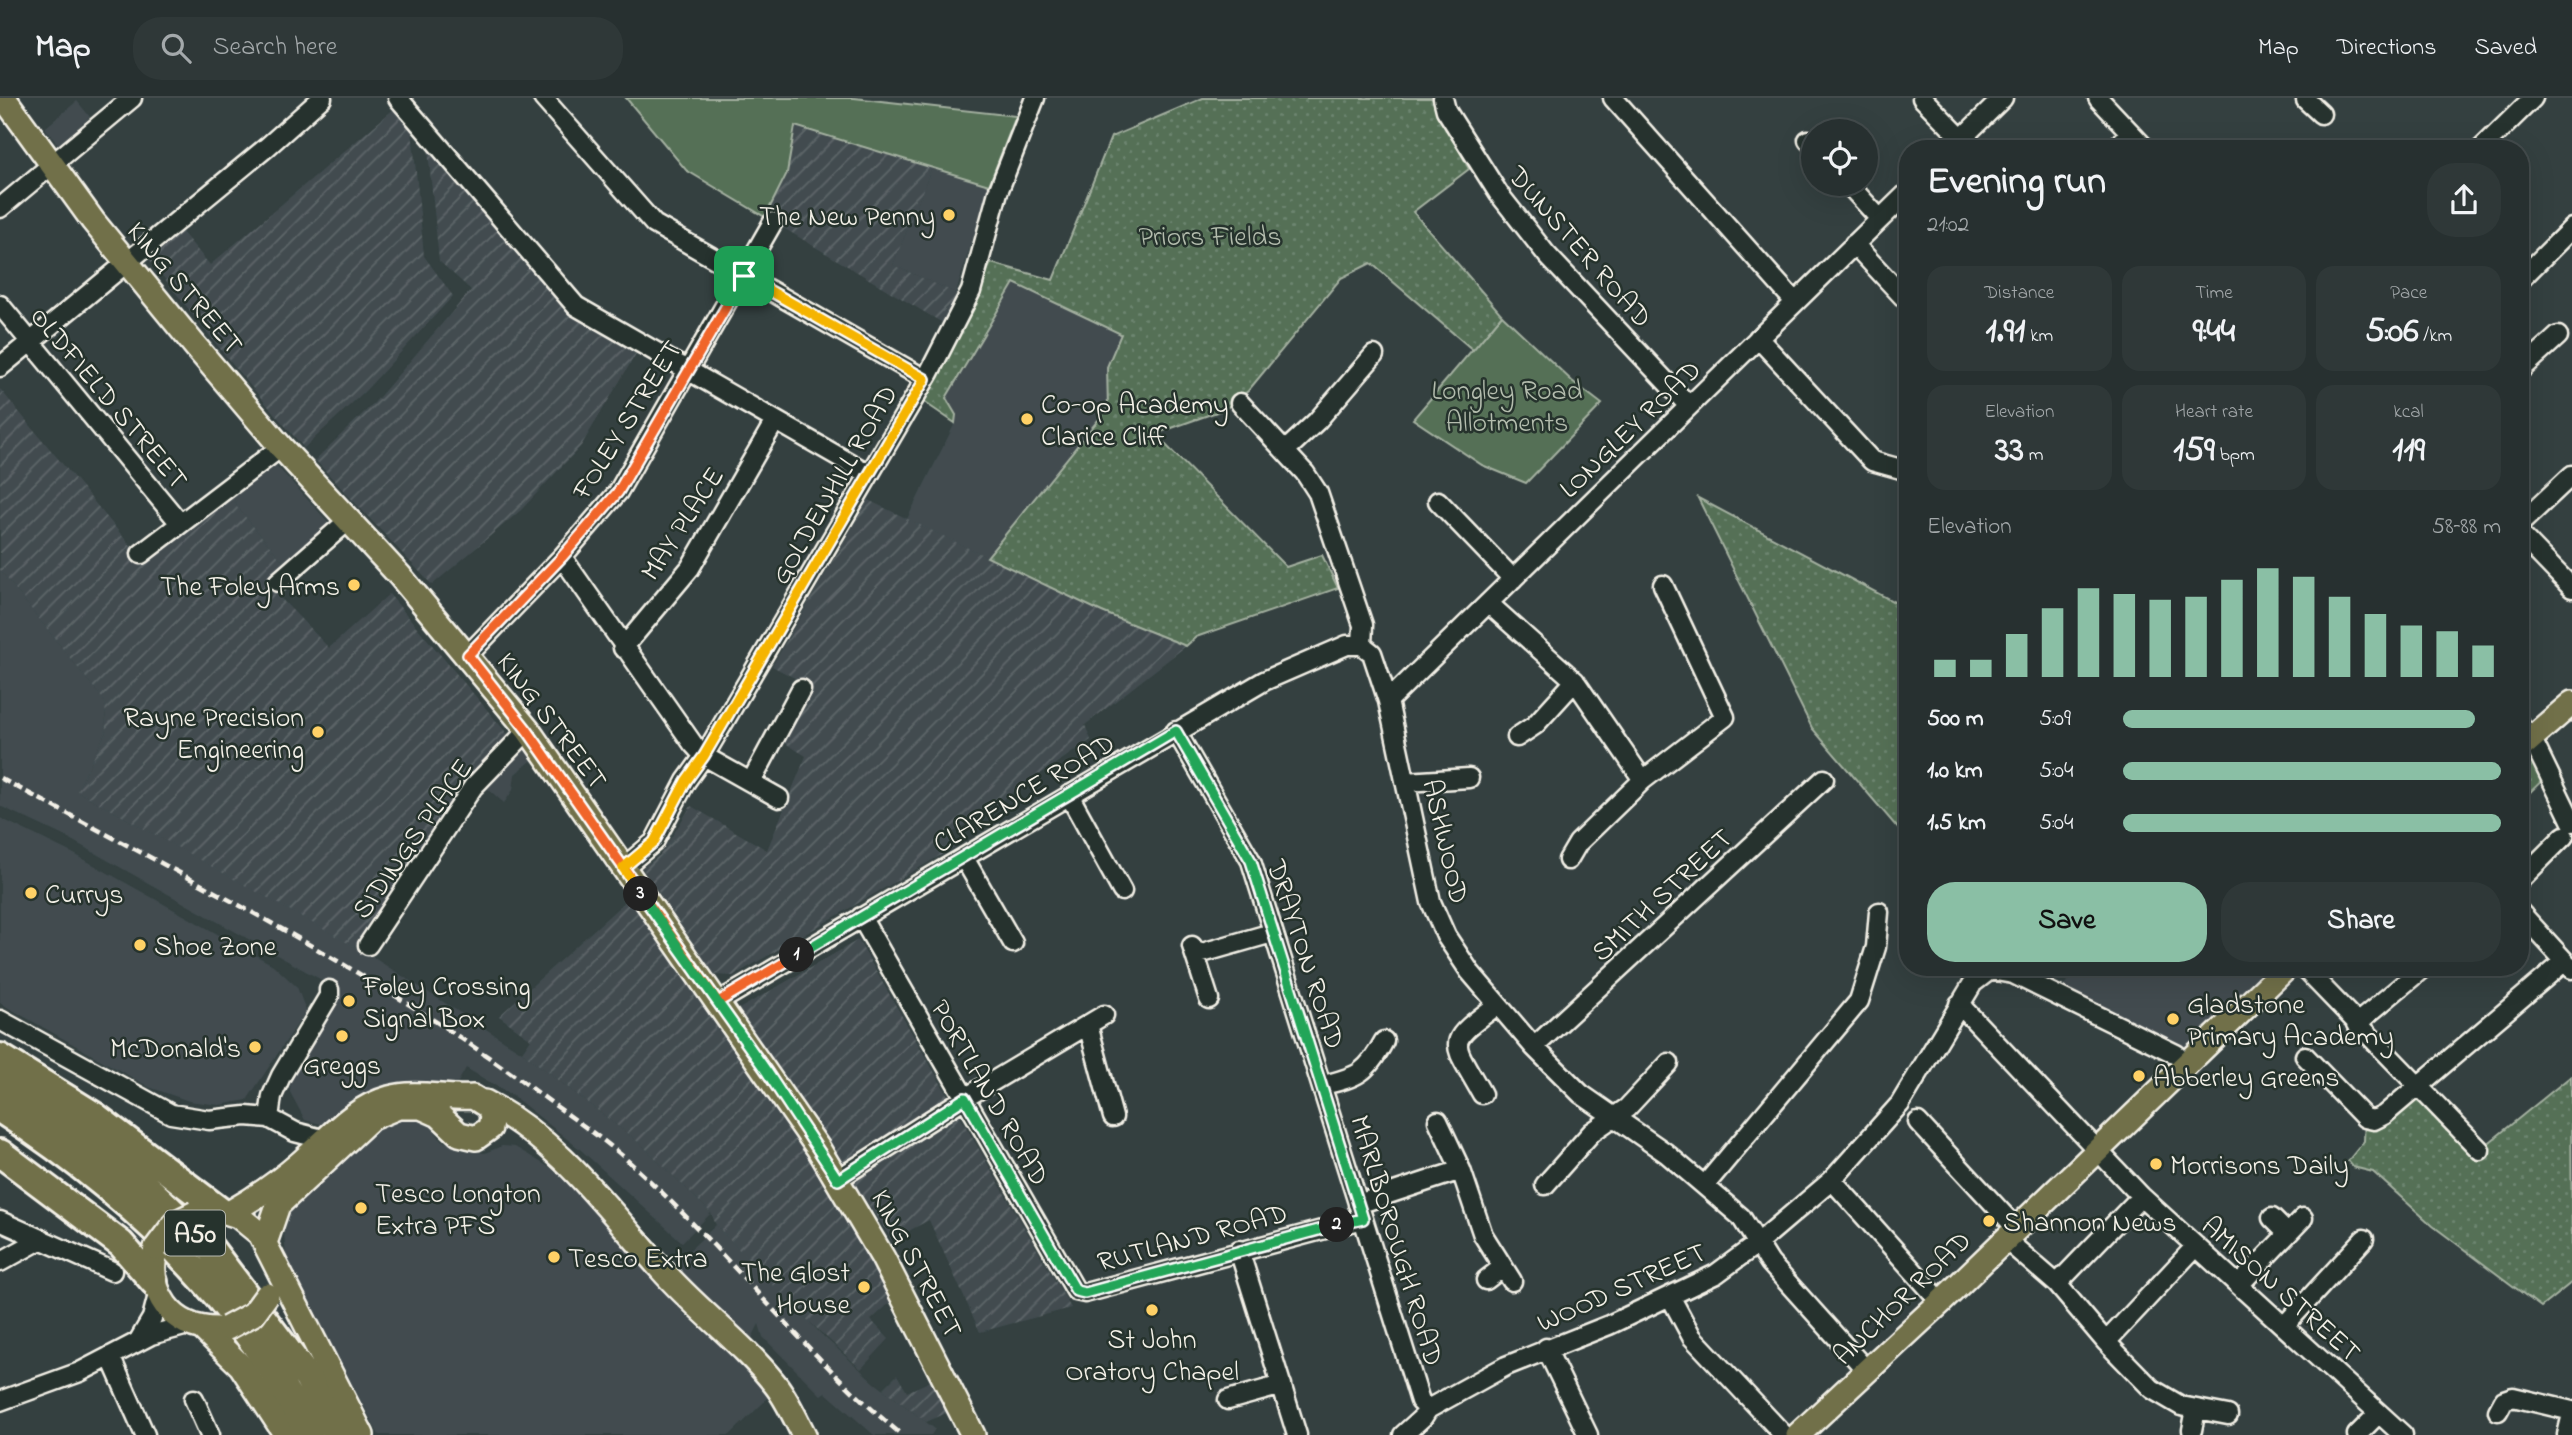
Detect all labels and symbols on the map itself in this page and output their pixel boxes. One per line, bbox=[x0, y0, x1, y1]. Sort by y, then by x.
street label: DUNSTER ROAD bbox=[1496, 158, 1660, 338]
place label: The New Penny bbox=[759, 198, 935, 239]
marker: The New Penny bbox=[941, 207, 957, 223]
street label: KING STREET bbox=[115, 214, 251, 365]
park label: Priors Fields bbox=[1138, 218, 1282, 259]
pin bbox=[714, 246, 774, 306]
street label: OLDFIELD STREET bbox=[18, 299, 196, 500]
street label: FOLEY STREET bbox=[563, 333, 694, 509]
street label: LONGLEY ROAD bbox=[1551, 352, 1712, 509]
park label: Longley Road Allotments bbox=[1432, 372, 1583, 445]
street label: GOLDENHILL ROAD bbox=[762, 378, 910, 593]
place label: Co-op Academy Clarice Cliff bbox=[1041, 386, 1229, 459]
marker: Co-op Academy Clarice Cliff bbox=[1019, 411, 1035, 427]
street label: MAY PLACE bbox=[632, 460, 736, 590]
place label: The Foley Arms bbox=[160, 568, 340, 609]
marker: The Foley Arms bbox=[346, 577, 362, 593]
street label: KING STREET bbox=[485, 645, 616, 800]
place label: Rayne Precision Engineering bbox=[124, 699, 304, 772]
marker: Rayne Precision Engineering bbox=[310, 724, 326, 740]
street label: CLARENCE ROAD bbox=[926, 724, 1123, 866]
street label: SIDINGS PLACE bbox=[343, 751, 484, 929]
street label: ASHWOOD bbox=[1409, 775, 1478, 908]
street label: SMITH STREET bbox=[1583, 820, 1743, 973]
street label: DRAYTON ROAD bbox=[1253, 854, 1354, 1055]
place label: Currys bbox=[45, 876, 123, 917]
pin: 3 bbox=[624, 876, 658, 912]
marker: Currys bbox=[23, 885, 39, 901]
place label: Shoe Zone bbox=[154, 928, 277, 969]
marker: Shoe Zone bbox=[132, 937, 148, 953]
pin: 1 bbox=[780, 938, 814, 972]
place label: Foley Crossing Signal Box bbox=[362, 968, 531, 1041]
place label: Gladstone Primary Academy bbox=[2187, 986, 2394, 1059]
marker: Foley Crossing Signal Box bbox=[341, 993, 357, 1009]
street label: PORTLAND ROAD bbox=[918, 993, 1058, 1194]
marker: Gladstone Primary Academy bbox=[2165, 1011, 2181, 1027]
marker: Greggs bbox=[334, 1028, 350, 1044]
place label: McDonald's bbox=[110, 1030, 241, 1071]
marker: McDonald's bbox=[247, 1039, 263, 1055]
place label: Greggs bbox=[303, 1047, 381, 1088]
place label: Abberley Greens bbox=[2153, 1059, 2339, 1100]
marker: Abberley Greens bbox=[2131, 1068, 2147, 1084]
street label: MARLBOROUGH ROAD bbox=[1337, 1111, 1452, 1371]
place label: Morrisons Daily bbox=[2170, 1147, 2349, 1188]
marker: Morrisons Daily bbox=[2148, 1156, 2164, 1172]
place label: Tesco Longton Extra PFS bbox=[375, 1175, 541, 1248]
street label: KING STREET bbox=[859, 1183, 971, 1346]
street label: RUTLAND ROAD bbox=[1093, 1194, 1293, 1284]
marker: Tesco Longton Extra PFS bbox=[353, 1200, 369, 1216]
place label: Shannon News bbox=[2003, 1204, 2176, 1245]
pin: 2 bbox=[1320, 1208, 1354, 1242]
street label: AMISON STREET bbox=[2191, 1208, 2369, 1374]
road number: A50 bbox=[165, 1210, 225, 1256]
marker: Shannon News bbox=[1981, 1213, 1997, 1229]
street label: ANCHOR ROAD bbox=[1825, 1223, 1982, 1376]
street label: WOOD STREET bbox=[1531, 1234, 1714, 1345]
place label: Tesco Extra bbox=[568, 1240, 708, 1281]
marker: Tesco Extra bbox=[546, 1249, 562, 1265]
place label: The Glost House bbox=[741, 1254, 850, 1327]
marker: The Glost House bbox=[856, 1279, 872, 1295]
marker: St John Oratory Chapel bbox=[1144, 1302, 1160, 1318]
place label: St John Oratory Chapel bbox=[1065, 1321, 1239, 1394]

